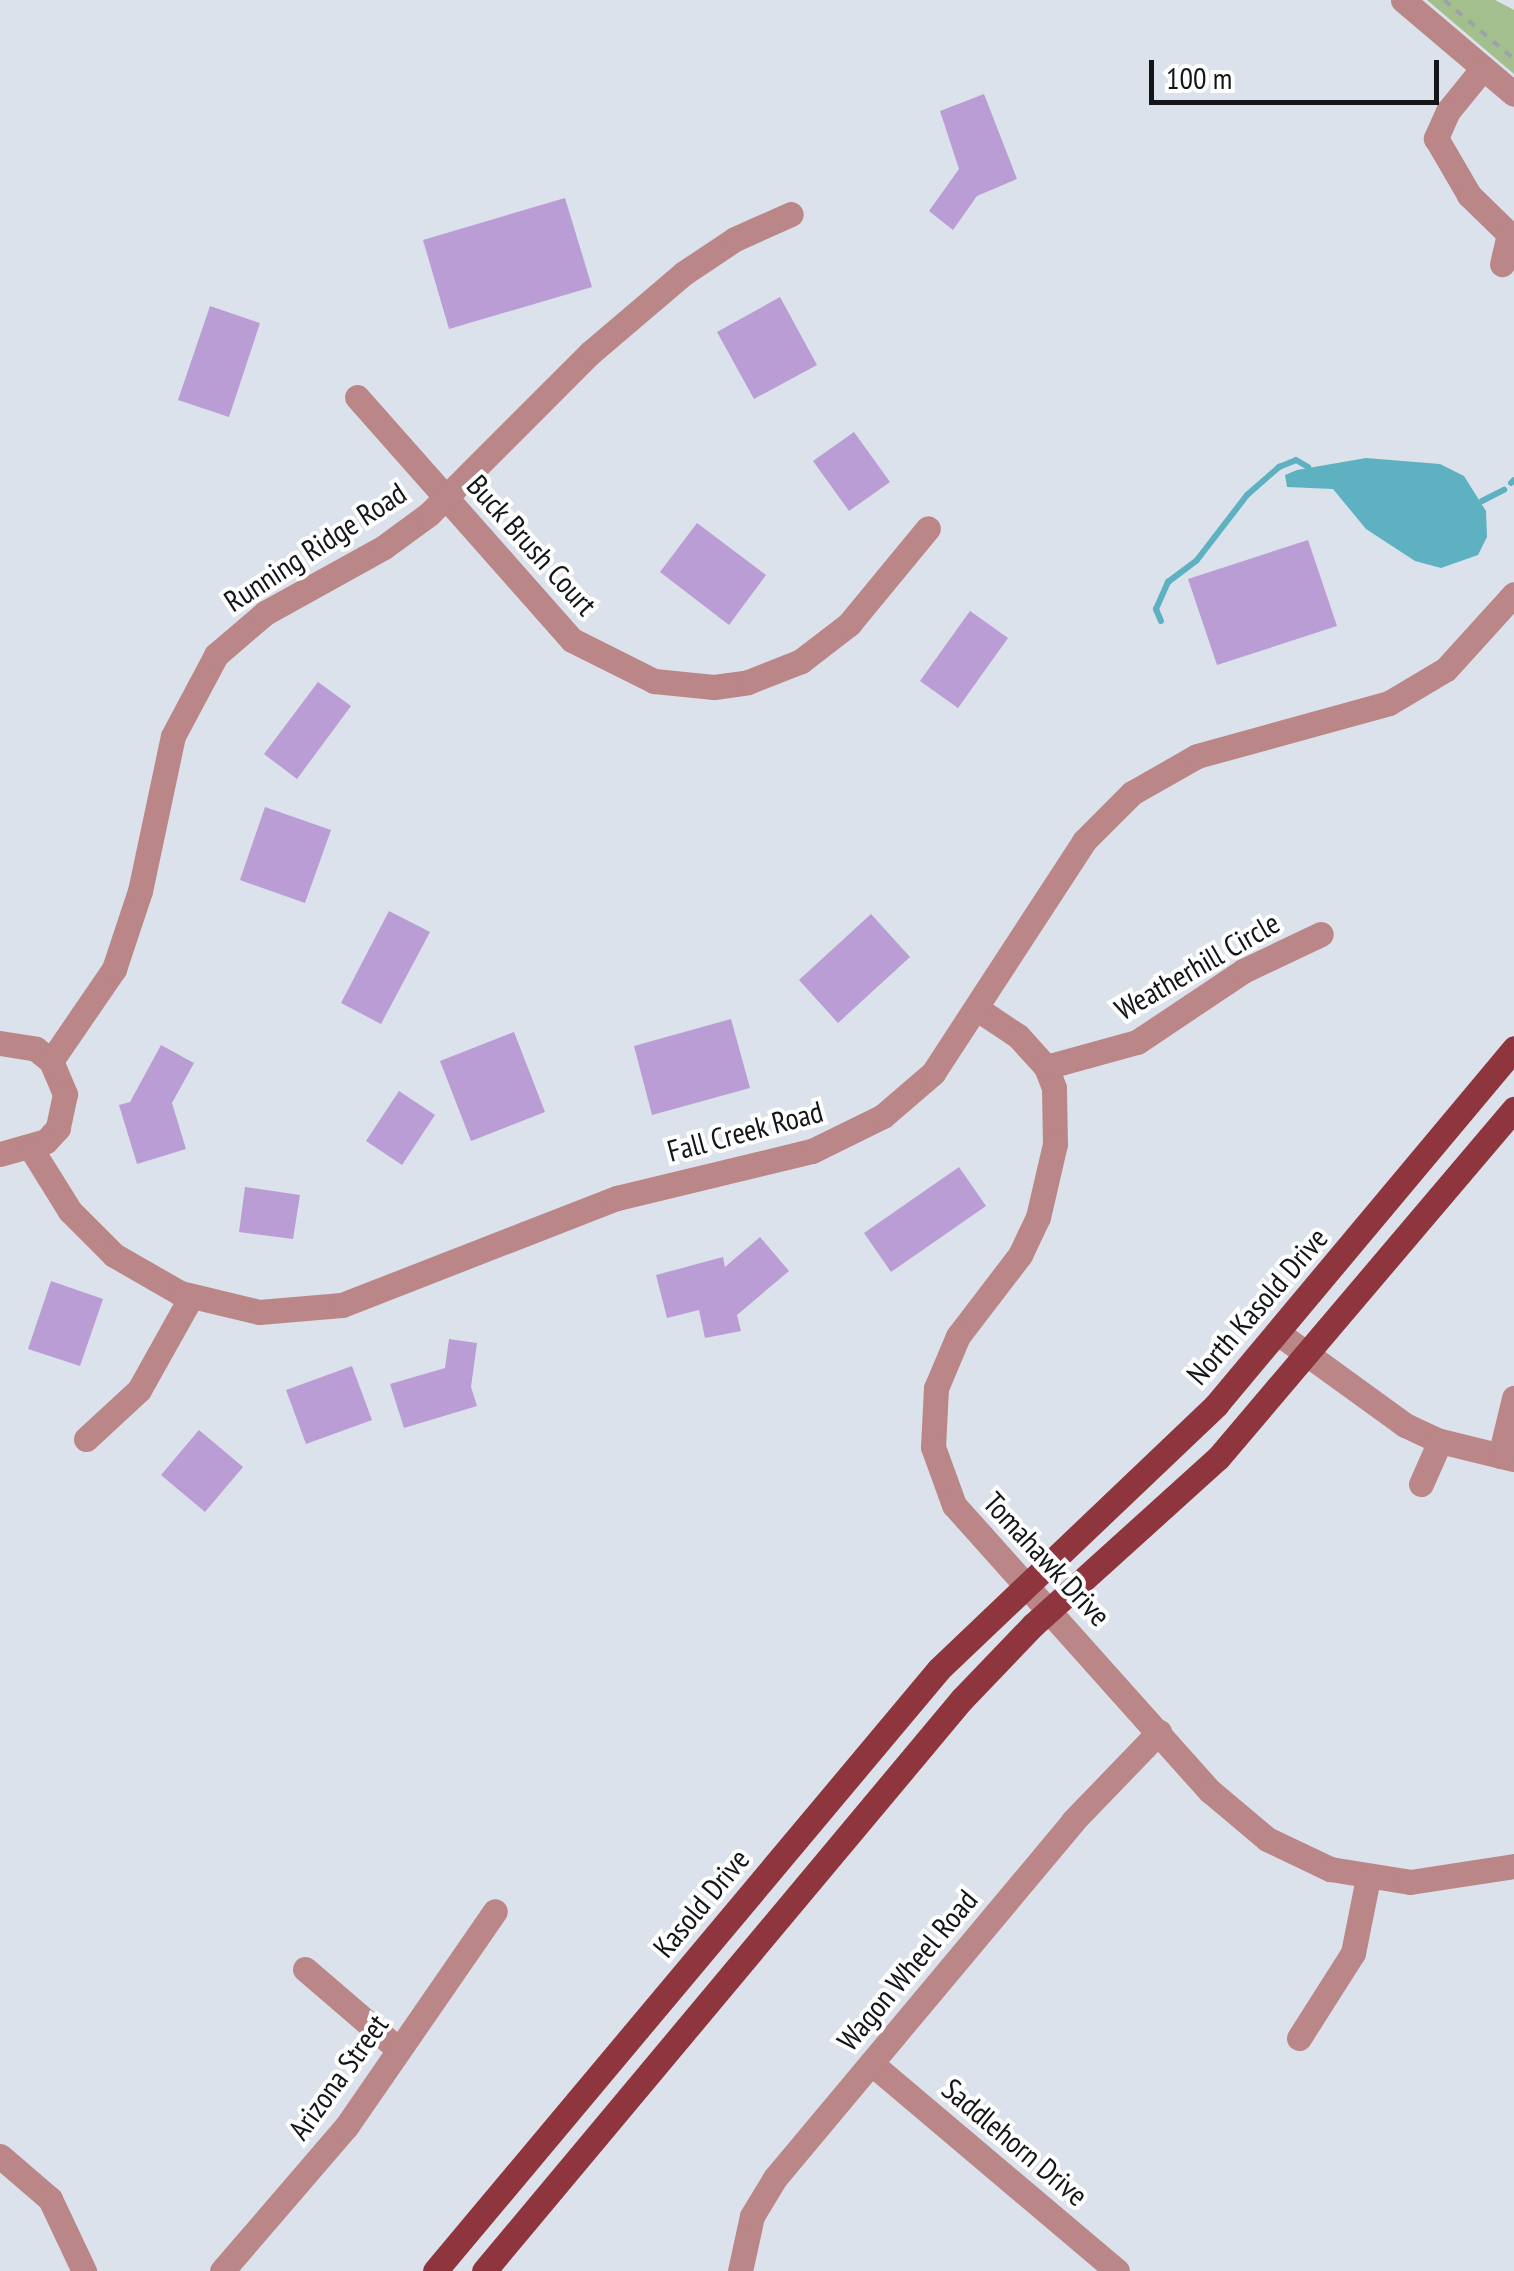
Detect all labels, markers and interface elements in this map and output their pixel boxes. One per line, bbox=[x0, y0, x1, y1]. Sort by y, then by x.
scale bar bbox=[1154, 40, 1444, 102]
text: 100 m bbox=[1166, 58, 1232, 97]
street label: Buck Brush Court bbox=[459, 467, 605, 623]
street label: Running Ridge Road bbox=[217, 475, 413, 619]
street label: Weatherhill Circle bbox=[1108, 904, 1286, 1028]
street label: Fall Creek Road bbox=[663, 1093, 827, 1169]
street label: North Kasold Drive bbox=[1179, 1220, 1335, 1392]
street label: Tomahawk Drive bbox=[976, 1484, 1118, 1634]
street label: Kasold Drive bbox=[645, 1842, 757, 1964]
street label: Wagon Wheel Road bbox=[829, 1882, 985, 2058]
street label: Arizona Street bbox=[281, 2007, 395, 2147]
street label: Saddlehorn Drive bbox=[935, 2071, 1095, 2213]

